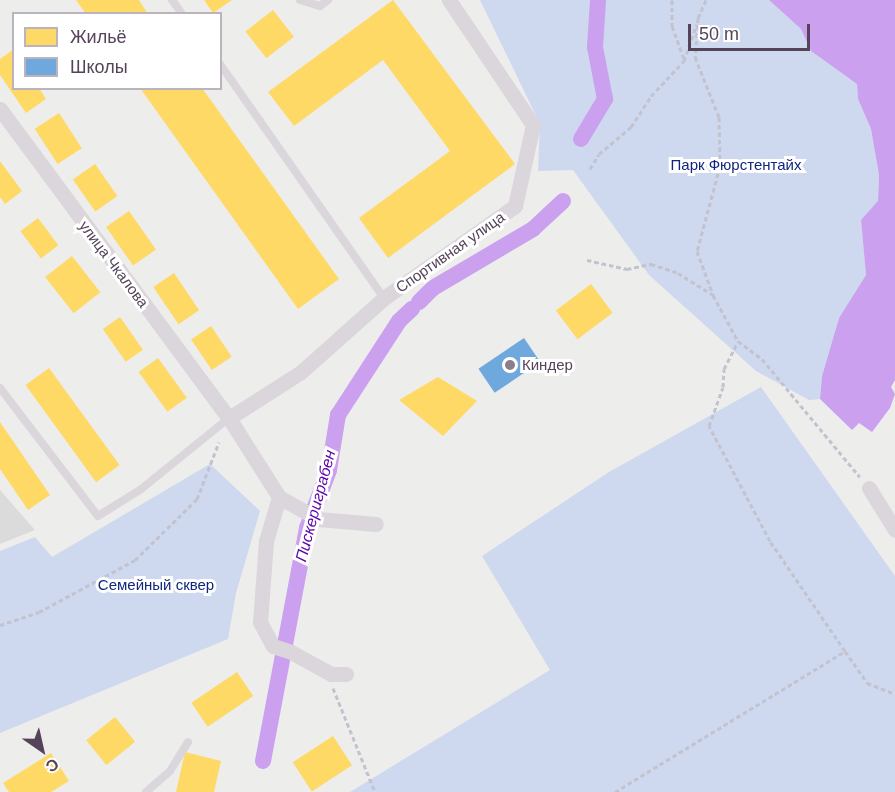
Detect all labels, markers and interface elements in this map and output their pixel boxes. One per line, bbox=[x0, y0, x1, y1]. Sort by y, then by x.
legend bbox=[12, 12, 222, 90]
scale bar bbox=[691, 12, 812, 50]
text: 50 m bbox=[699, 24, 739, 44]
text: Жильё bbox=[70, 27, 127, 47]
text: Школы bbox=[70, 57, 128, 77]
park label: Парк Фюрстентайх bbox=[671, 156, 801, 174]
street label: Спортивная улица bbox=[392, 208, 508, 296]
street label: улица Чкалова bbox=[76, 217, 152, 311]
place label: Киндер bbox=[522, 356, 573, 374]
marker: Киндер bbox=[503, 358, 517, 372]
water label: Пискериграбен bbox=[292, 448, 340, 564]
park label: Семейный сквер bbox=[98, 576, 214, 594]
north arrow bbox=[12, 720, 72, 780]
text: С bbox=[43, 755, 62, 776]

